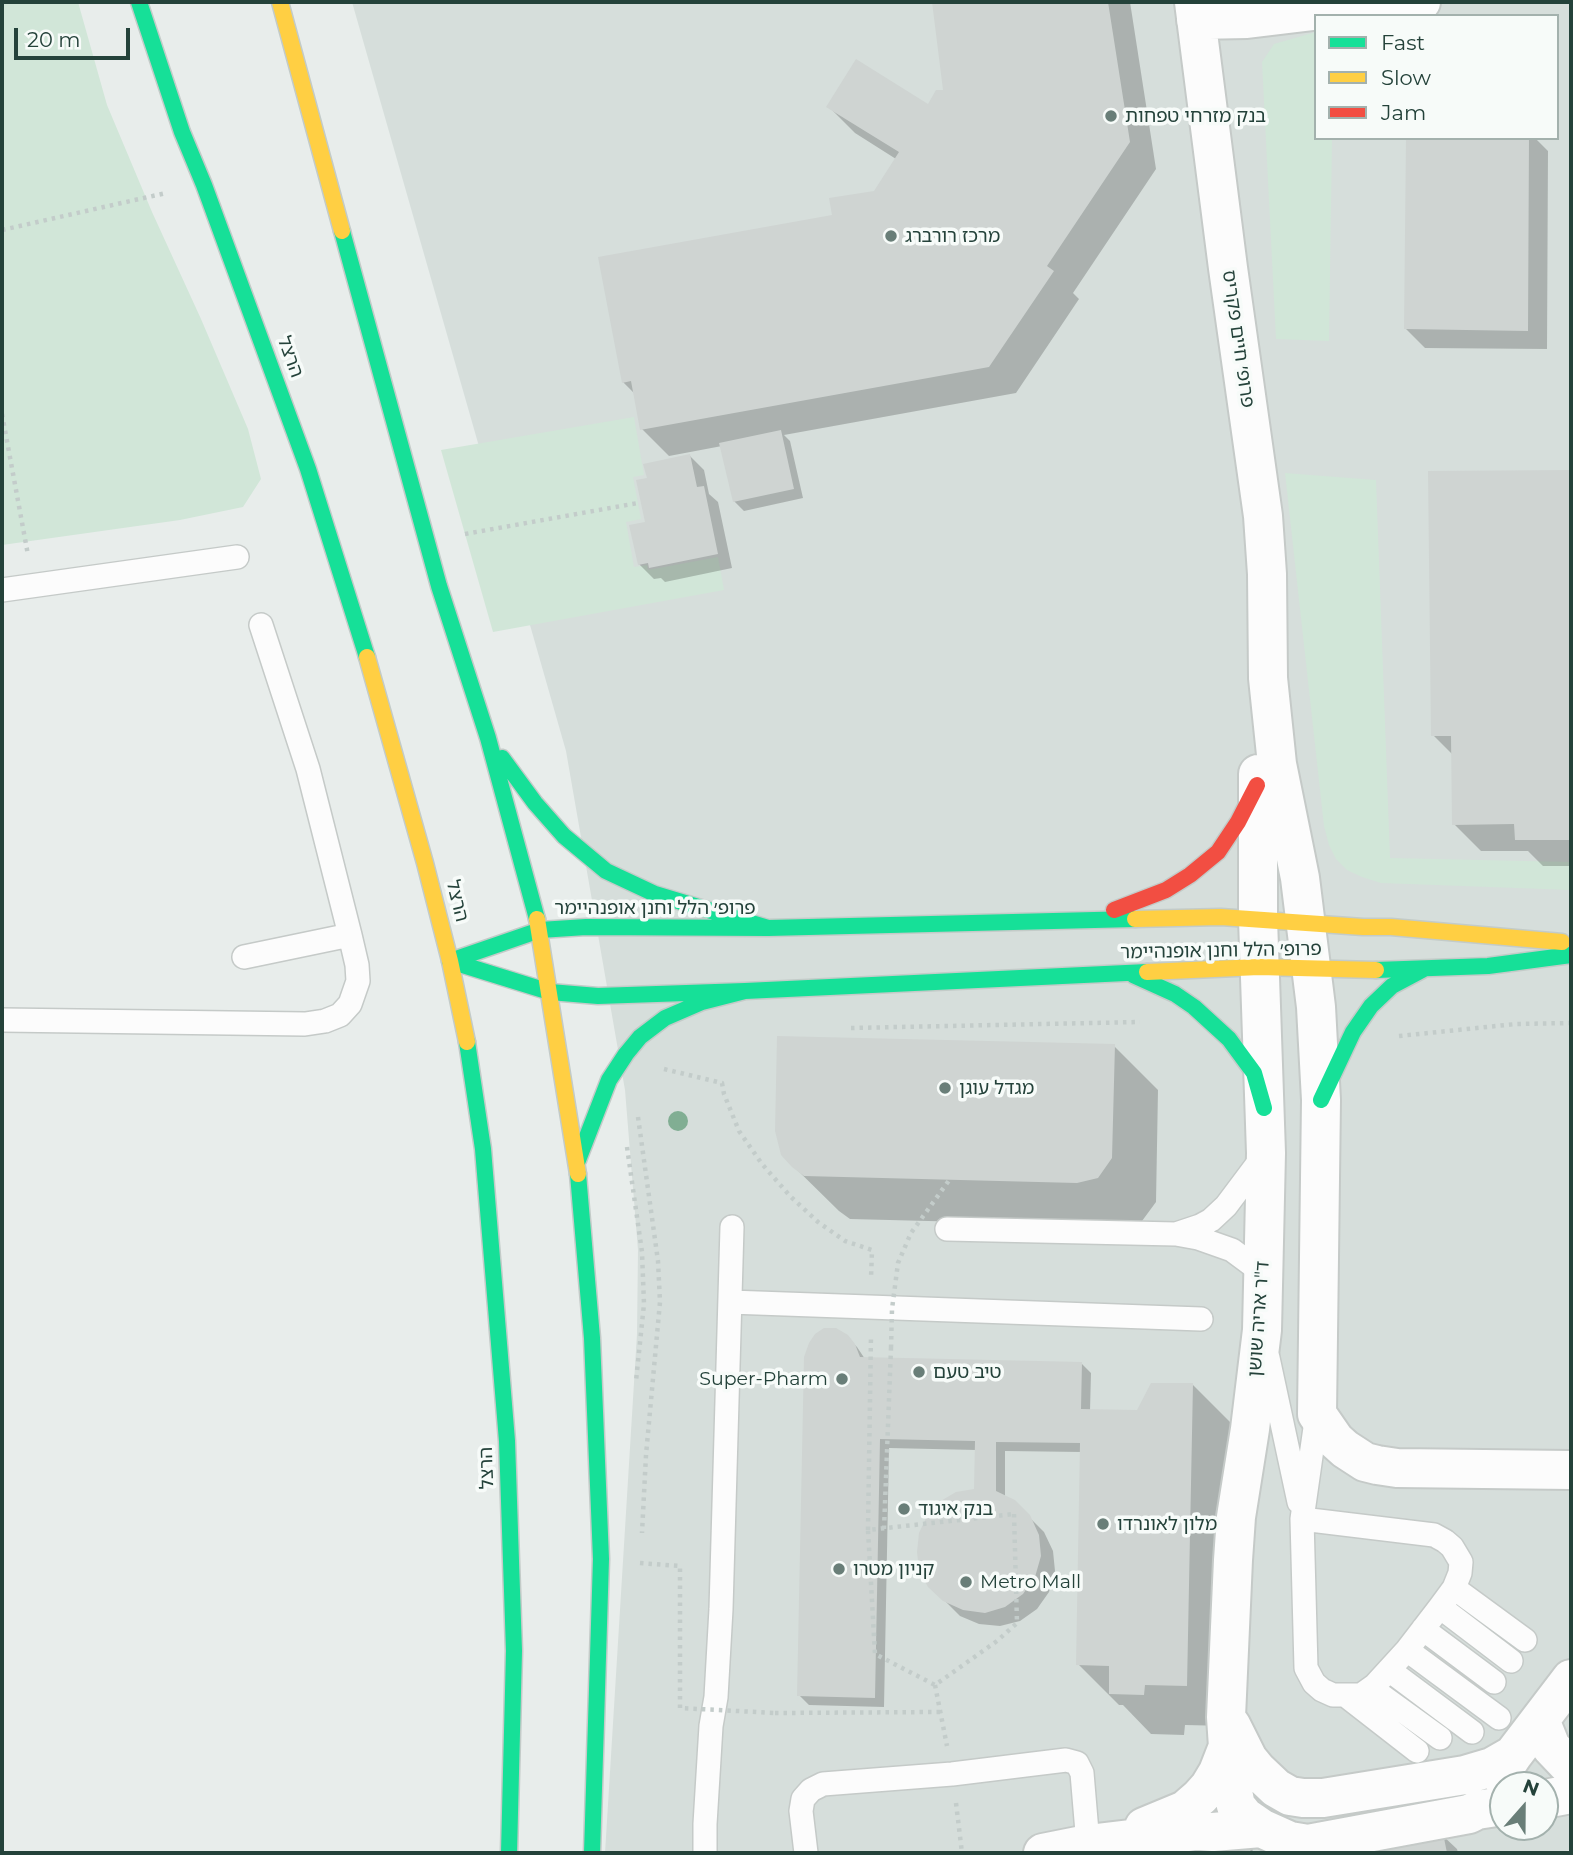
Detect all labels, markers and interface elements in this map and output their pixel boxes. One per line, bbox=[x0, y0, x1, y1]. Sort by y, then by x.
scale bar bbox=[18, 14, 133, 58]
legend bbox=[1314, 14, 1559, 140]
text: 20 m bbox=[27, 27, 81, 52]
text: Fast bbox=[1381, 30, 1425, 55]
text: Slow bbox=[1381, 65, 1431, 90]
text: Jam bbox=[1381, 100, 1426, 125]
place label: בנק מזרחי טפחות bbox=[1125, 105, 1266, 127]
marker: בנק מזרחי טפחות bbox=[1103, 108, 1119, 124]
place label: מרכז רורברג bbox=[905, 225, 1000, 247]
marker: מרכז רורברג bbox=[883, 228, 899, 244]
street label: פרופ׳ חיים פקריס bbox=[1217, 269, 1259, 409]
street label: הרצל bbox=[272, 333, 308, 381]
street label: הרצל bbox=[441, 878, 473, 924]
street label: פרופ׳ הלל וחנן אופנהיימר bbox=[554, 897, 756, 919]
street label: פרופ׳ הלל וחנן אופנהיימר bbox=[1120, 938, 1322, 964]
place label: מגדל עוגן bbox=[959, 1077, 1034, 1099]
marker: מגדל עוגן bbox=[937, 1080, 953, 1096]
street label: ד"ר אריה שושן bbox=[1244, 1260, 1274, 1378]
place label: טיב טעם bbox=[933, 1361, 1002, 1383]
marker: טיב טעם bbox=[911, 1364, 927, 1380]
place label: Super-Pharm bbox=[699, 1368, 828, 1390]
marker: Super-Pharm bbox=[834, 1371, 850, 1387]
street label: הרצל bbox=[475, 1446, 499, 1490]
place label: בנק איגוד bbox=[918, 1498, 993, 1520]
marker: בנק איגוד bbox=[896, 1501, 912, 1517]
place label: מלון לאונרדו bbox=[1117, 1513, 1217, 1535]
marker: מלון לאונרדו bbox=[1095, 1516, 1111, 1532]
place label: קניון מטרו bbox=[853, 1558, 934, 1580]
marker: קניון מטרו bbox=[831, 1561, 847, 1577]
place label: Metro Mall bbox=[980, 1571, 1081, 1593]
marker: Metro Mall bbox=[958, 1574, 974, 1590]
north arrow bbox=[1489, 1771, 1559, 1841]
text: N bbox=[1520, 1774, 1542, 1801]

